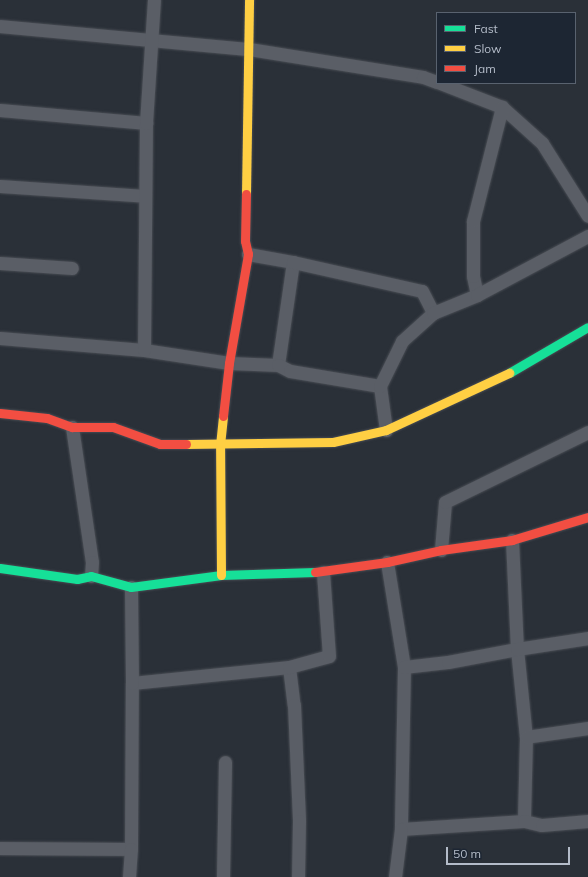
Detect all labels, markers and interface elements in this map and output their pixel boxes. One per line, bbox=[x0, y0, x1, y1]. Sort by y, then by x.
legend bbox=[436, 12, 576, 84]
text: Fast bbox=[474, 21, 498, 36]
text: Slow bbox=[474, 41, 502, 56]
text: Jam bbox=[474, 61, 496, 76]
scale bar bbox=[448, 839, 572, 865]
text: 50 m bbox=[453, 846, 481, 861]

